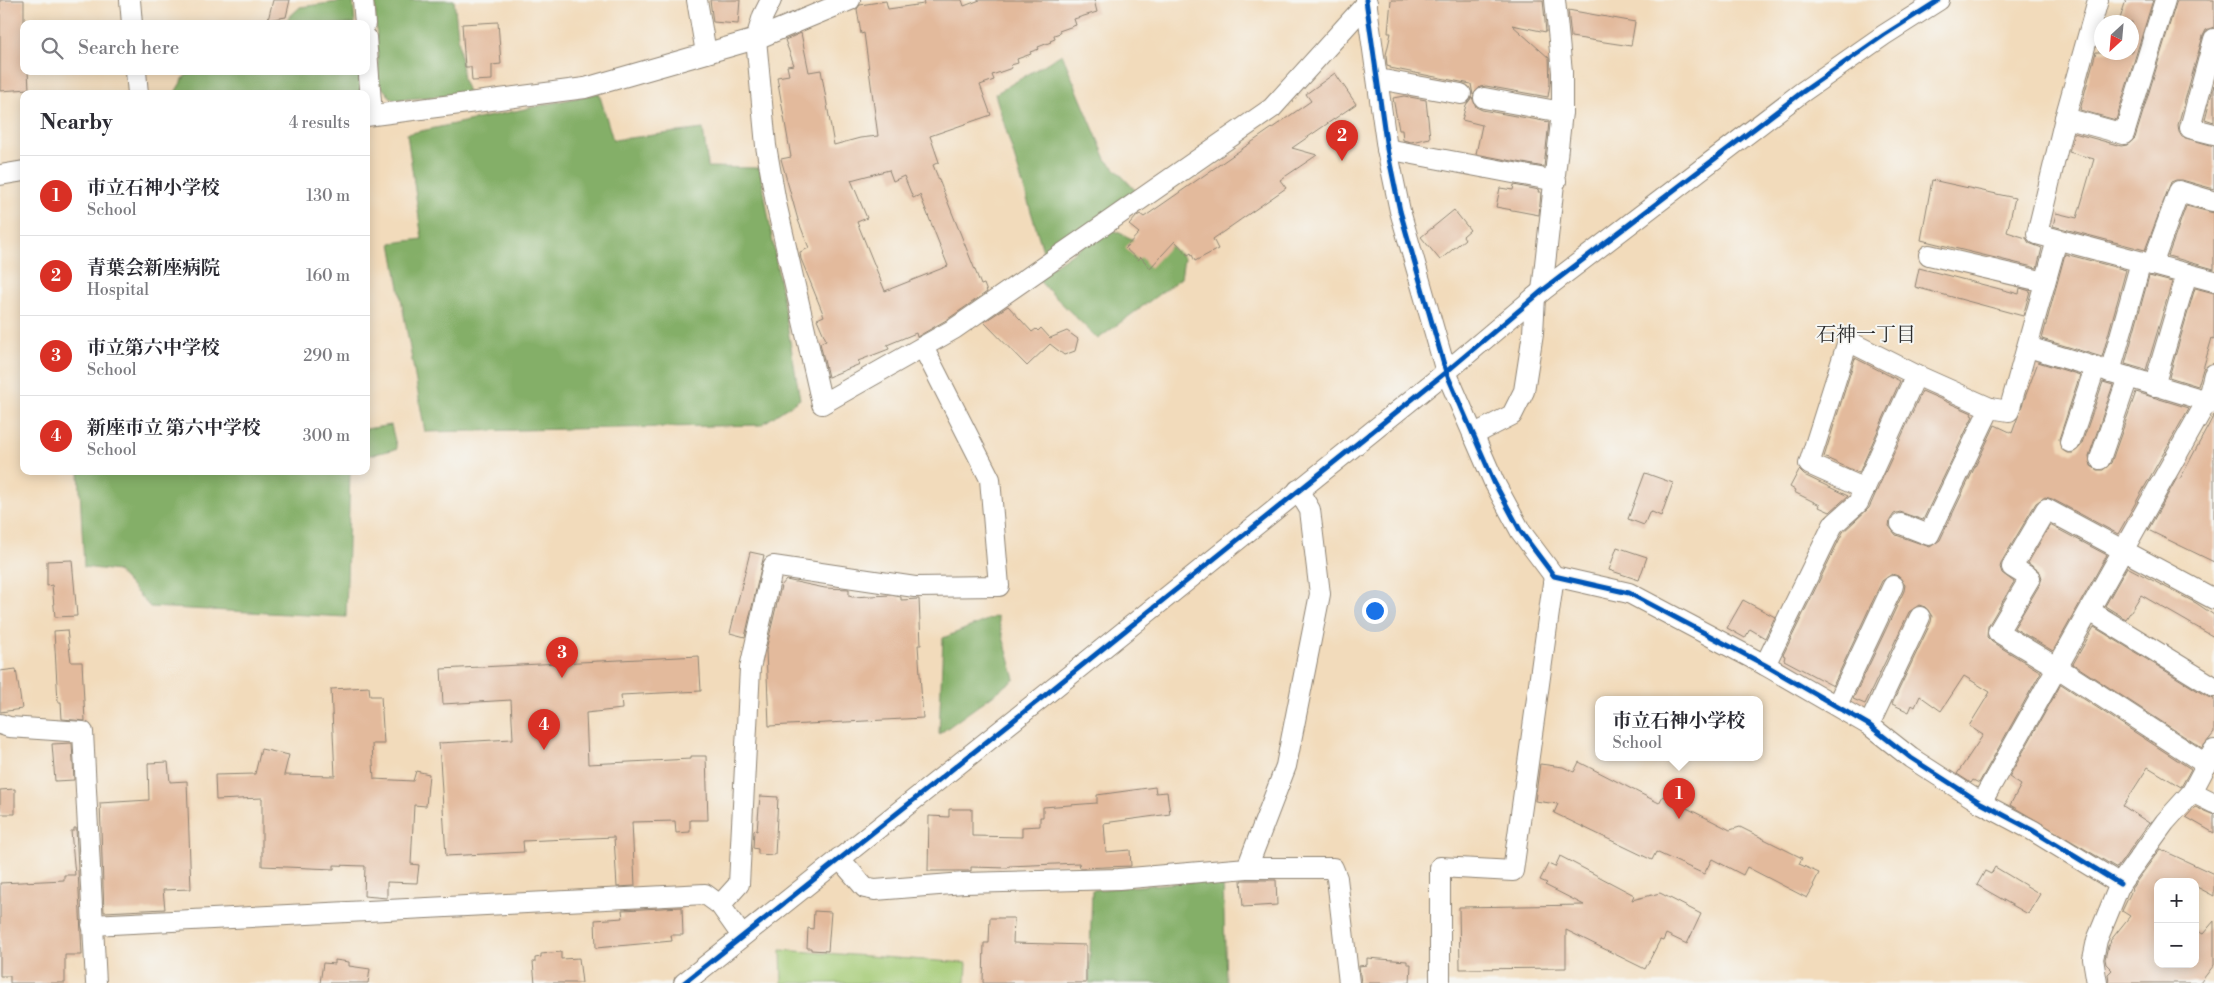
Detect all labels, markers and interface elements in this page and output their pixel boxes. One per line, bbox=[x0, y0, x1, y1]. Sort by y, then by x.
north arrow bbox=[2094, 15, 2139, 60]
search box bbox=[20, 20, 370, 75]
icon: search bbox=[38, 34, 66, 62]
text: Search here bbox=[78, 36, 179, 60]
text: Nearby bbox=[40, 110, 113, 136]
text: 4 results bbox=[289, 113, 350, 133]
pin: 2 bbox=[1326, 120, 1358, 161]
text: 市立石神小学校 bbox=[87, 176, 220, 200]
text: 1 bbox=[52, 186, 60, 206]
text: 130 m bbox=[306, 186, 350, 206]
text: School bbox=[87, 200, 136, 220]
text: 青葉会新座病院 bbox=[87, 256, 220, 280]
text: 2 bbox=[51, 266, 61, 286]
text: 160 m bbox=[306, 266, 350, 286]
text: Hospital bbox=[87, 280, 149, 300]
district label: 石神一丁目 bbox=[1816, 323, 1916, 348]
text: 市立第六中学校 bbox=[87, 336, 220, 360]
text: 3 bbox=[51, 346, 61, 366]
text: 290 m bbox=[303, 346, 350, 366]
text: School bbox=[87, 360, 136, 380]
text: 新座市立 第六中学校 bbox=[87, 416, 261, 440]
text: 4 bbox=[51, 426, 61, 446]
text: 300 m bbox=[303, 426, 350, 446]
text: School bbox=[87, 440, 136, 460]
your location bbox=[1362, 598, 1388, 624]
pin: 3 bbox=[546, 637, 578, 678]
popup bbox=[1595, 696, 1763, 761]
pin: 4 bbox=[528, 709, 560, 750]
text: 市立石神小学校 bbox=[1612, 709, 1746, 733]
text: School bbox=[1612, 733, 1662, 753]
pin: 1 bbox=[1663, 778, 1695, 819]
map controls bbox=[2154, 878, 2199, 968]
button: + bbox=[2154, 878, 2199, 923]
button: − bbox=[2154, 923, 2199, 968]

